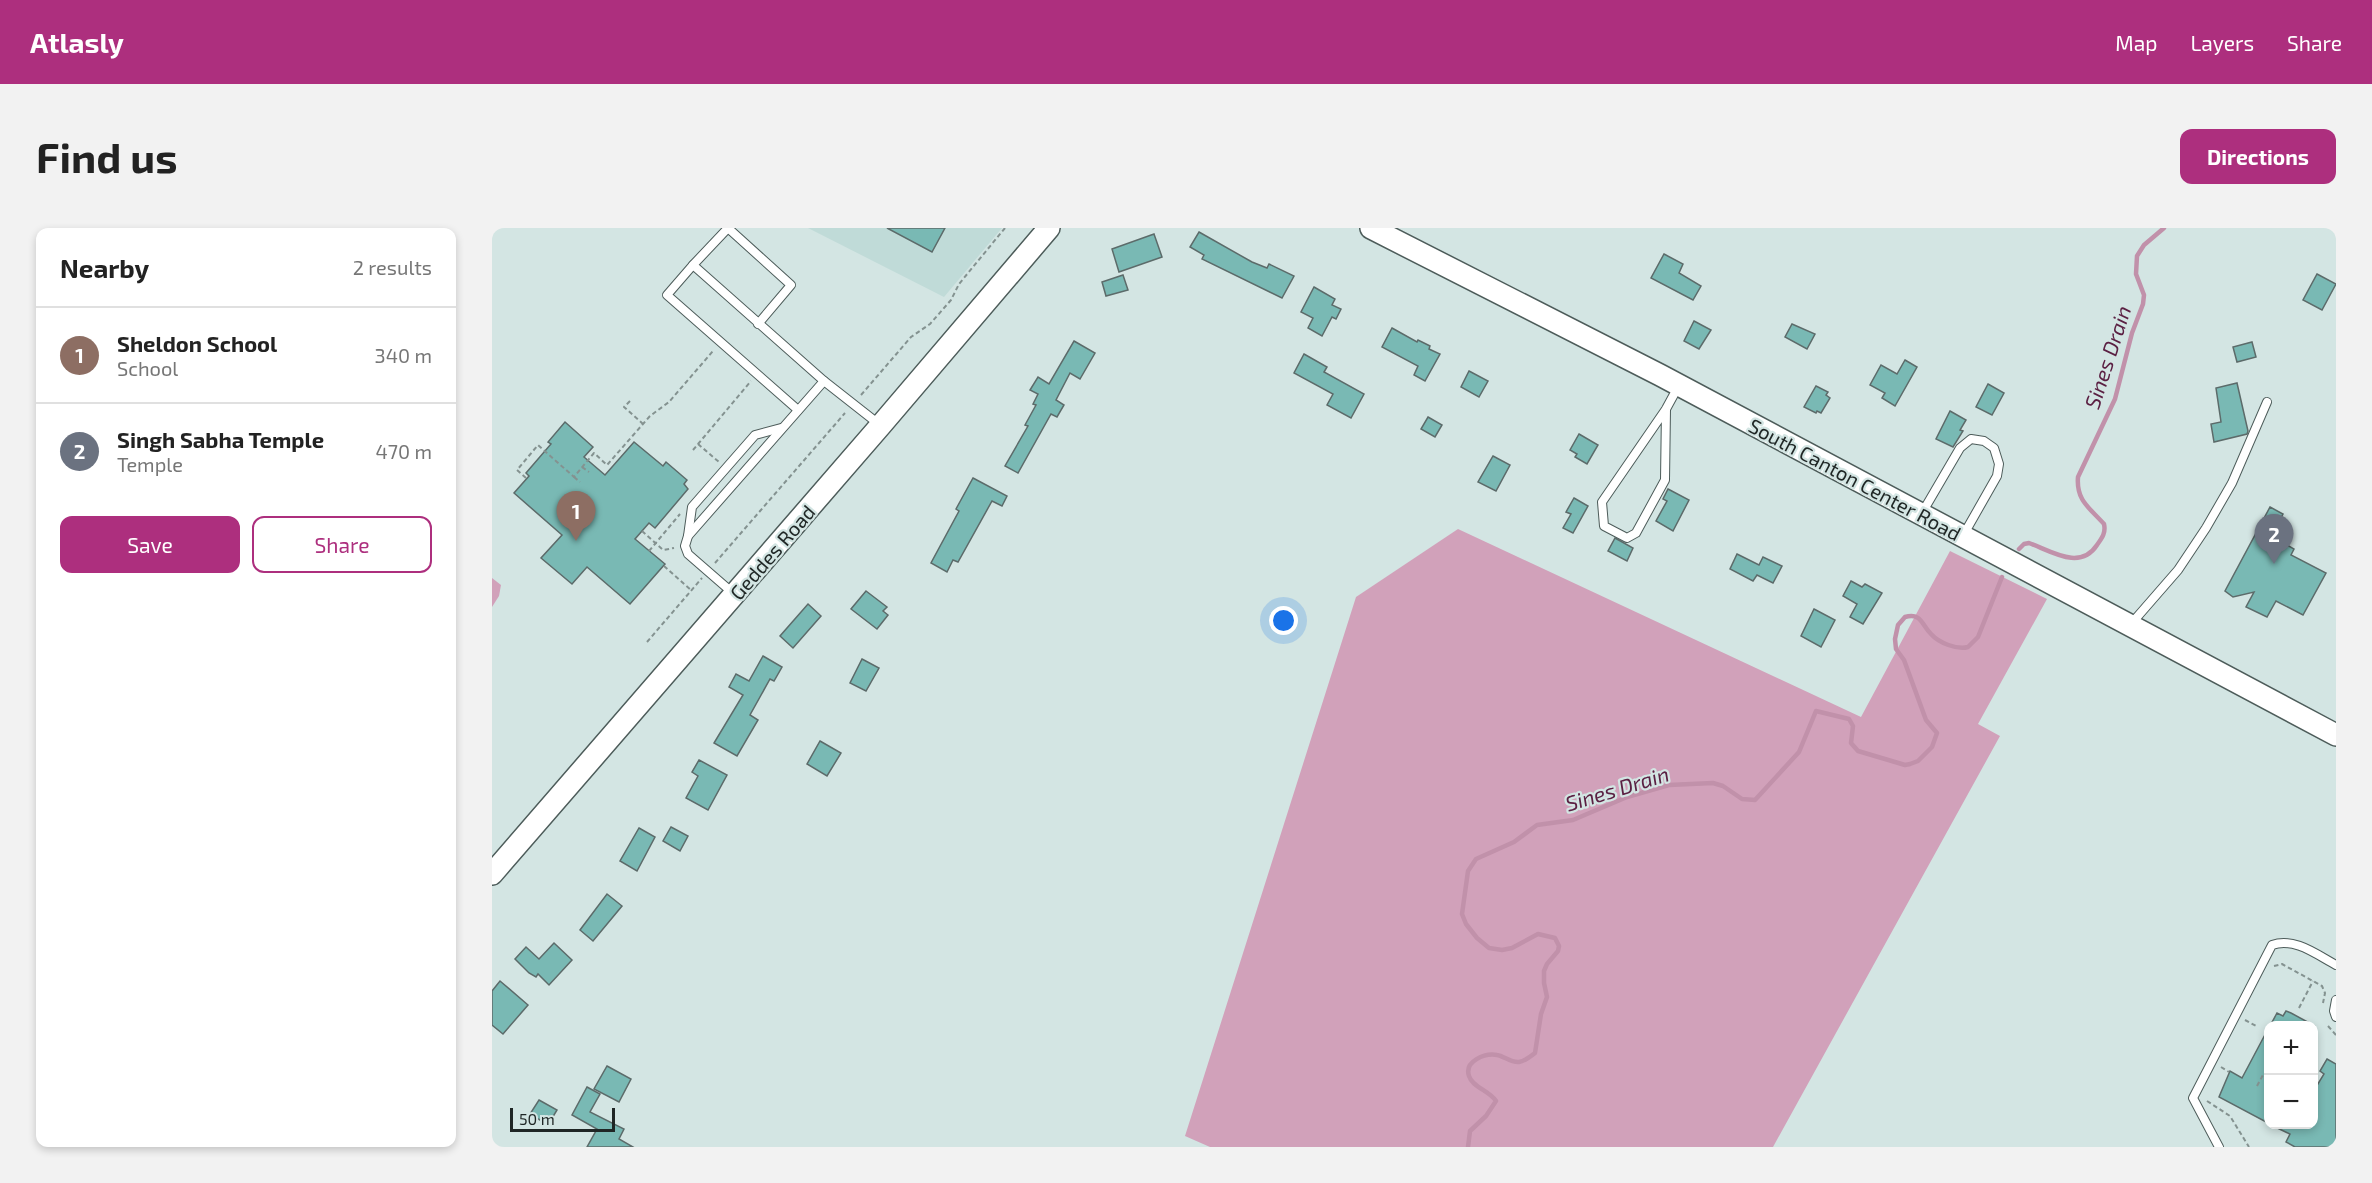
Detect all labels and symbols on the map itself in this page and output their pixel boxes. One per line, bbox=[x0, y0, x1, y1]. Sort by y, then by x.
water label: Sines Drain bbox=[2079, 302, 2135, 412]
street label: South Canton Center Road bbox=[1745, 413, 1965, 545]
pin: 1 bbox=[556, 492, 596, 541]
street label: Geddes Road bbox=[724, 500, 820, 604]
pin: 2 bbox=[2254, 514, 2294, 564]
your location bbox=[1269, 606, 1298, 635]
water label: Sines Drain bbox=[1562, 760, 1672, 816]
scale bar bbox=[510, 1105, 615, 1132]

